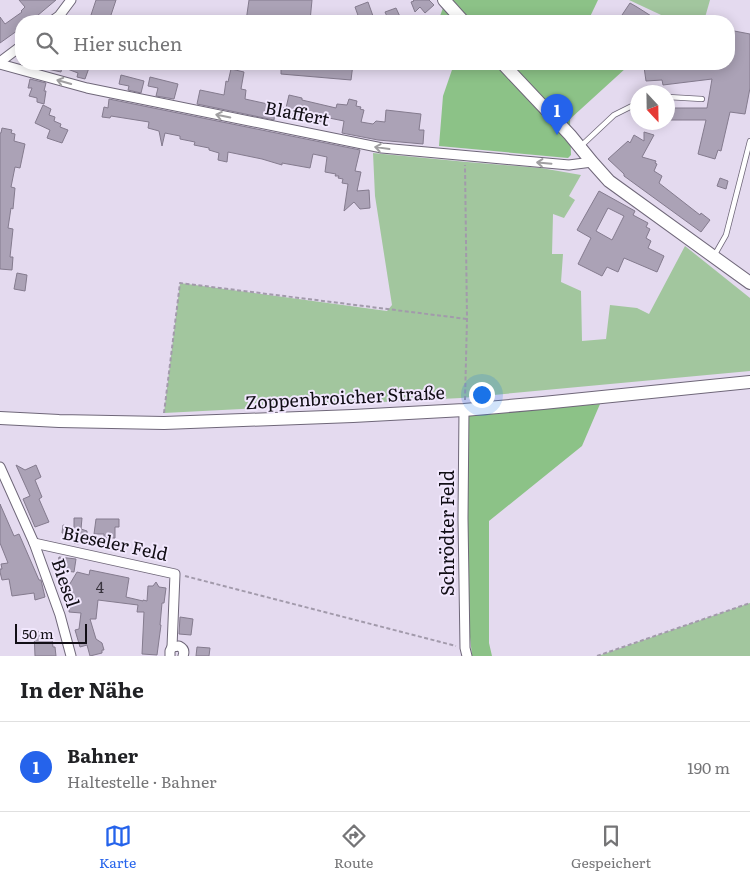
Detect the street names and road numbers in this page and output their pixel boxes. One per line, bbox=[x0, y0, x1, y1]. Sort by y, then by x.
street label: Blaffert bbox=[263, 93, 333, 132]
street label: Zoppenbroicher Straße bbox=[245, 378, 445, 415]
street label: Schrödter Feld bbox=[433, 470, 460, 596]
street label: Bieseler Feld bbox=[60, 518, 171, 567]
street label: Biesel bbox=[45, 554, 87, 611]

